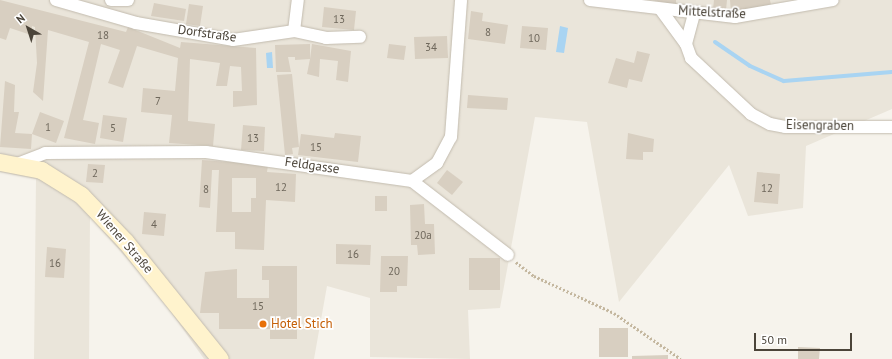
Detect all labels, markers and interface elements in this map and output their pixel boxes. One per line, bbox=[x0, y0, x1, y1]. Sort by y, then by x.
street label: Mittelstraße bbox=[678, 3, 746, 23]
north arrow bbox=[8, 8, 48, 48]
text: N bbox=[13, 11, 28, 26]
house number: 13 bbox=[333, 12, 345, 26]
street label: Dorfstraße bbox=[177, 22, 237, 46]
house number: 8 bbox=[485, 25, 491, 39]
house number: 18 bbox=[97, 28, 109, 42]
house number: 10 bbox=[528, 31, 540, 45]
house number: 34 bbox=[425, 40, 437, 54]
house number: 7 bbox=[155, 94, 161, 108]
street label: Eisengraben bbox=[786, 118, 854, 134]
house number: 1 bbox=[45, 120, 51, 134]
house number: 5 bbox=[110, 121, 116, 135]
house number: 13 bbox=[247, 131, 259, 145]
house number: 15 bbox=[310, 140, 322, 154]
street label: Feldgasse bbox=[284, 154, 340, 178]
house number: 2 bbox=[92, 166, 98, 180]
house number: 12 bbox=[275, 180, 287, 194]
house number: 12 bbox=[761, 181, 773, 195]
house number: 8 bbox=[203, 182, 209, 196]
street label: Wiener Straße bbox=[92, 207, 156, 277]
house number: 4 bbox=[151, 217, 157, 231]
house number: 20a bbox=[414, 228, 432, 242]
house number: 16 bbox=[347, 247, 359, 261]
house number: 16 bbox=[49, 256, 61, 270]
house number: 20 bbox=[388, 264, 400, 278]
house number: 15 bbox=[252, 299, 264, 313]
place label: Hotel Stich bbox=[271, 316, 333, 332]
marker: Hotel Stich bbox=[258, 319, 268, 329]
scale bar bbox=[756, 325, 854, 351]
text: 50 m bbox=[761, 332, 787, 347]

